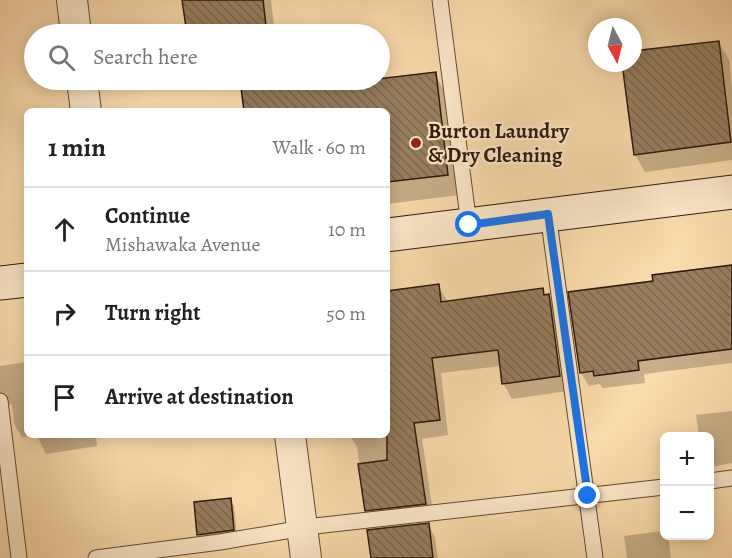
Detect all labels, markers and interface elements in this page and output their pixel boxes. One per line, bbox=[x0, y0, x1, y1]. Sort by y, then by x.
north arrow bbox=[588, 18, 642, 72]
search box bbox=[24, 24, 390, 90]
icon: search bbox=[45, 41, 78, 74]
text: Search here bbox=[93, 42, 198, 72]
place label: Burton Laundry & Dry Cleaning bbox=[428, 117, 570, 169]
text: 1 min bbox=[48, 130, 106, 165]
text: Walk · 60 m bbox=[272, 134, 366, 161]
marker: Burton Laundry & Dry Cleaning bbox=[409, 136, 423, 150]
text: Continue bbox=[105, 201, 190, 231]
route start bbox=[455, 211, 481, 237]
icon: ahead bbox=[48, 213, 81, 246]
text: 10 m bbox=[328, 216, 366, 243]
text: Mishawaka Avenue bbox=[105, 231, 261, 258]
icon: right bbox=[48, 297, 81, 330]
text: Turn right bbox=[105, 298, 201, 328]
text: 50 m bbox=[326, 300, 366, 327]
icon: arrive bbox=[48, 381, 81, 414]
text: Arrive at destination bbox=[105, 382, 294, 412]
map controls bbox=[660, 432, 714, 540]
button: + bbox=[660, 432, 714, 486]
route end bbox=[574, 482, 600, 508]
button: − bbox=[660, 486, 714, 540]

